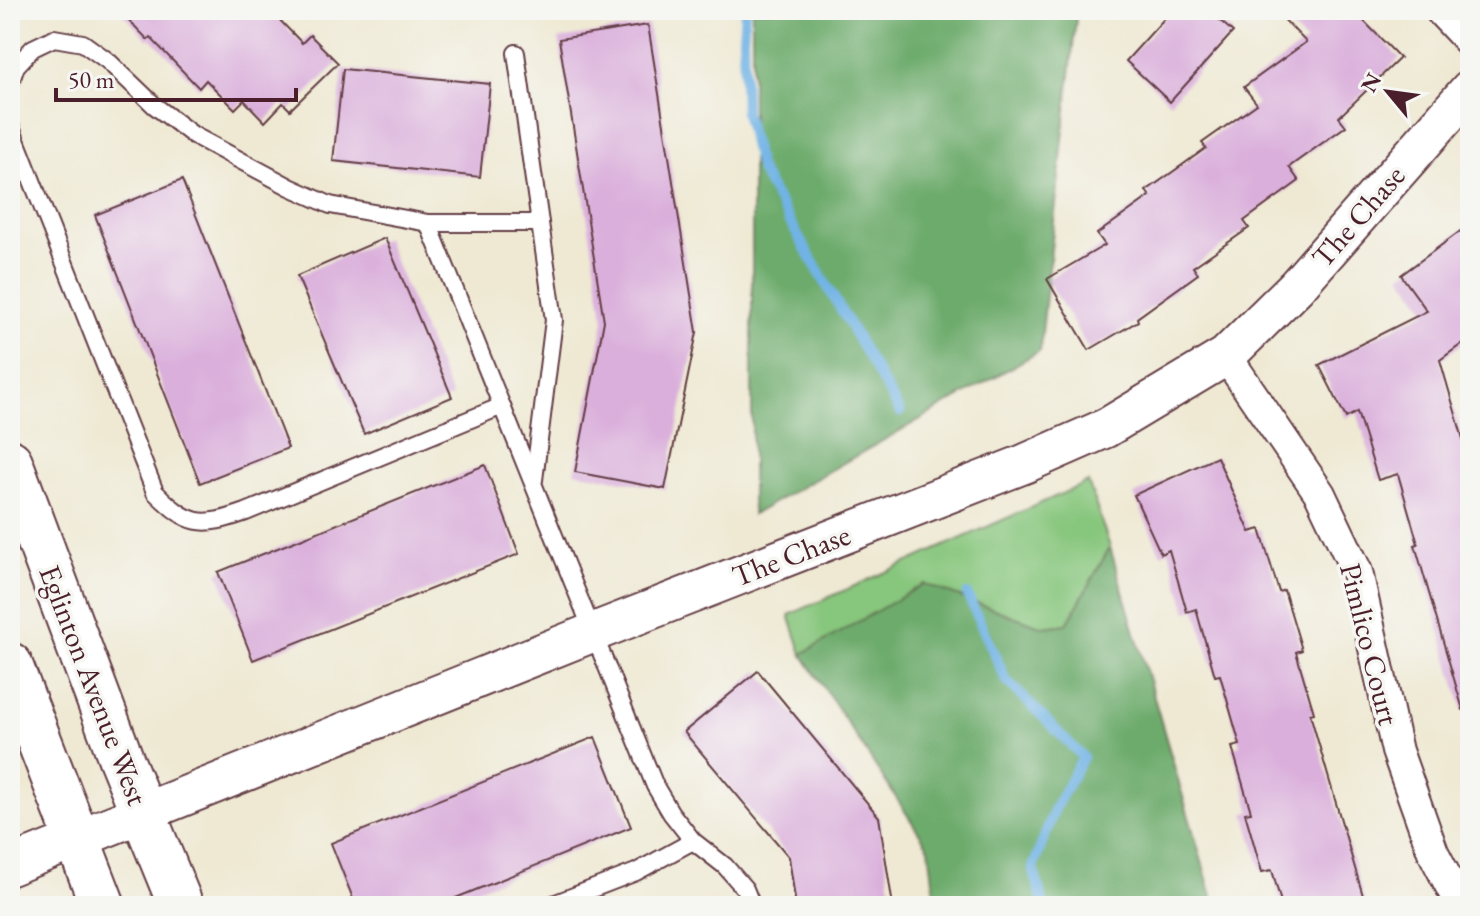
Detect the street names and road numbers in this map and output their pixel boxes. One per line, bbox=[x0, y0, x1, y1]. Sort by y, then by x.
street label: The Chase bbox=[1303, 157, 1413, 275]
street label: The Chase bbox=[726, 515, 856, 595]
street label: Pimlico Court bbox=[1331, 559, 1409, 730]
street label: Eglinton Avenue West bbox=[30, 560, 158, 811]

